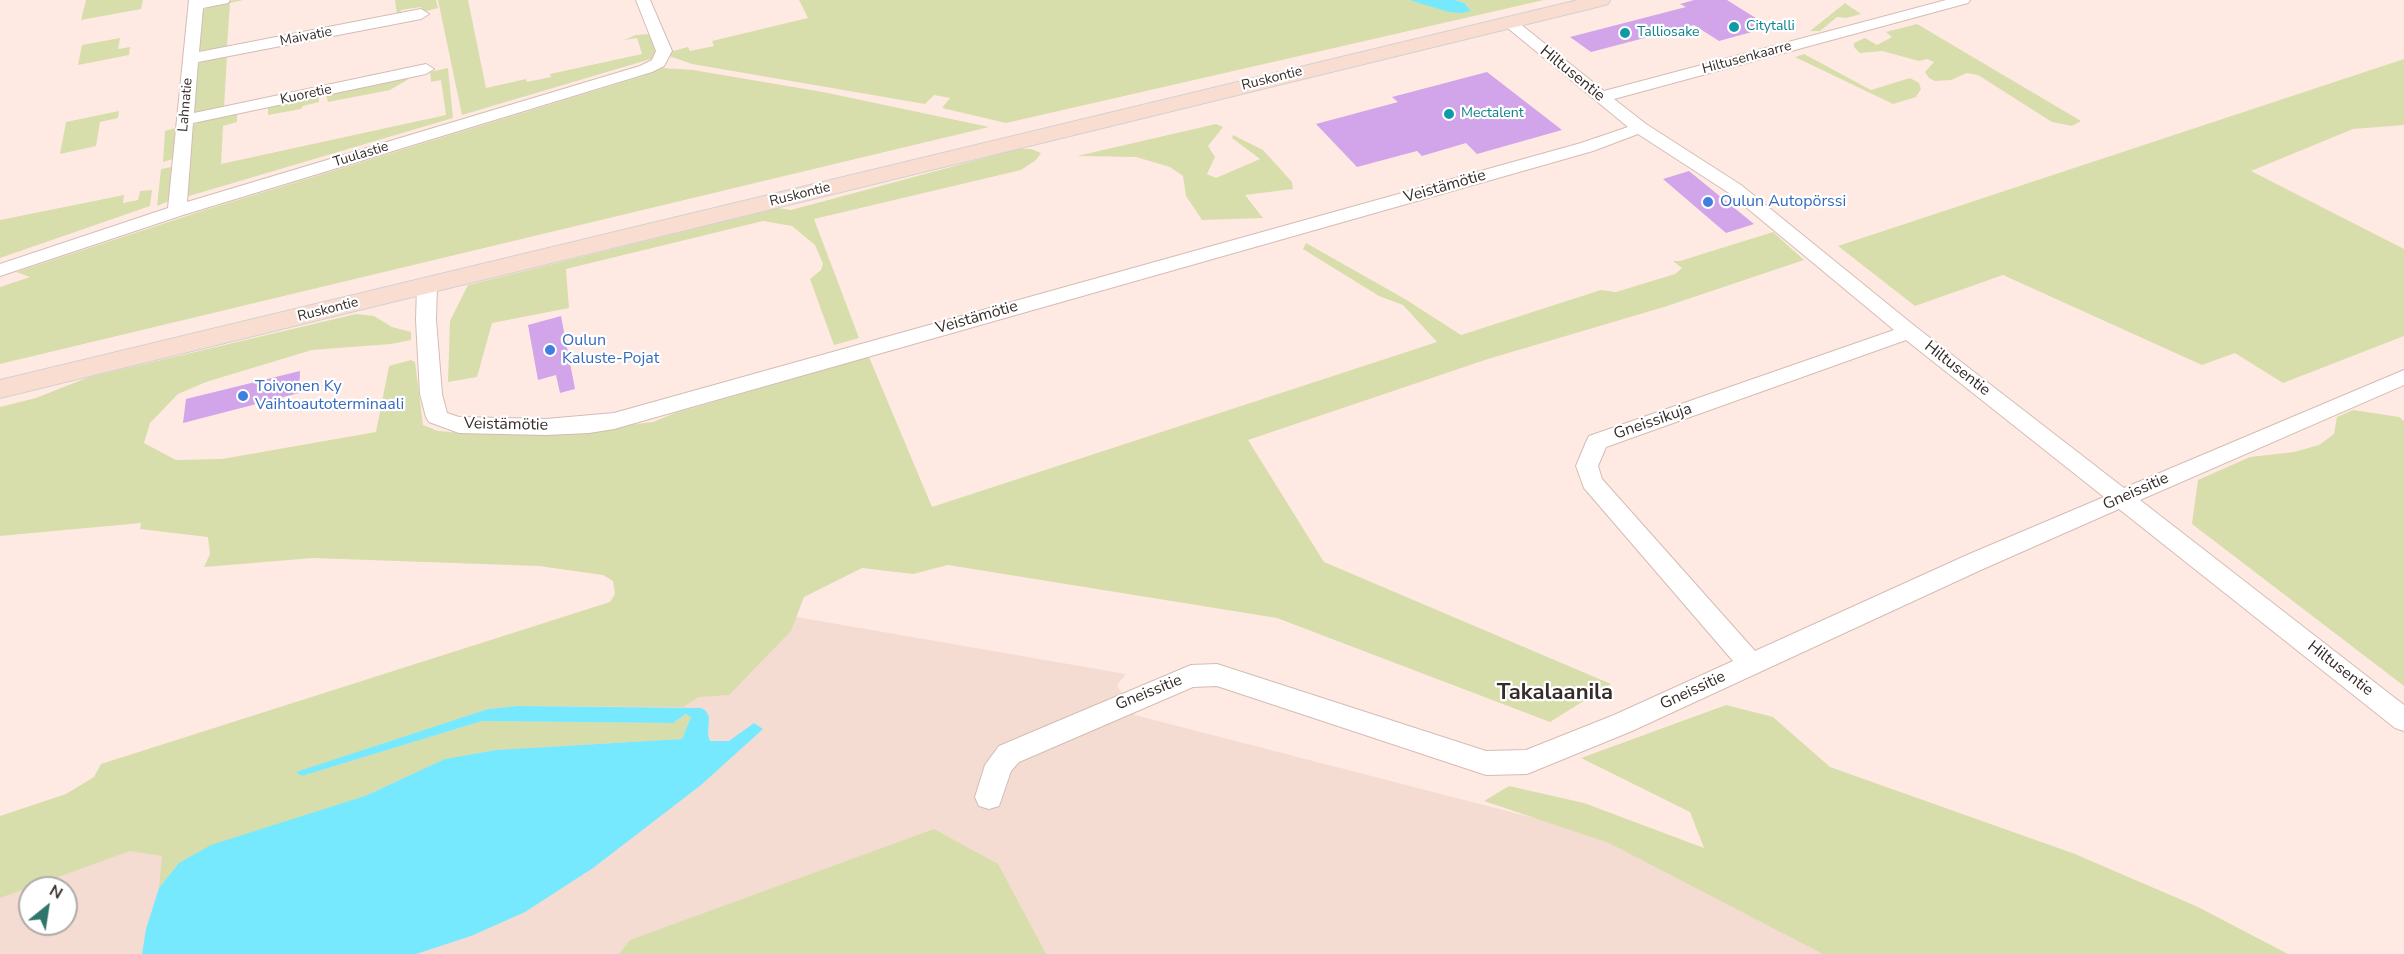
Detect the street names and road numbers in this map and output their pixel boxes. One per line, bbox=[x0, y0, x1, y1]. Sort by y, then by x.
street label: Maivatie bbox=[279, 24, 333, 50]
street label: Hiltusenkaarre bbox=[1700, 38, 1794, 78]
street label: Hiltusentie bbox=[1536, 42, 1608, 106]
street label: Ruskontie bbox=[1240, 63, 1304, 95]
street label: Lahnatie bbox=[175, 77, 197, 133]
street label: Kuoretie bbox=[279, 81, 333, 109]
street label: Tuulastie bbox=[331, 139, 391, 171]
street label: Veistämötie bbox=[1402, 166, 1488, 208]
street label: Ruskontie bbox=[768, 179, 832, 211]
street label: Ruskontie bbox=[296, 294, 360, 326]
street label: Veistämötie bbox=[934, 297, 1020, 339]
street label: Hiltusentie bbox=[1920, 337, 1994, 401]
street label: Gneissikuja bbox=[1611, 400, 1695, 444]
street label: Veistämötie bbox=[464, 415, 548, 435]
street label: Gneissitie bbox=[2100, 469, 2172, 515]
street label: Hiltusentie bbox=[2303, 637, 2377, 701]
street label: Gneissitie bbox=[1657, 668, 1729, 714]
street label: Gneissitie bbox=[1113, 671, 1185, 715]

